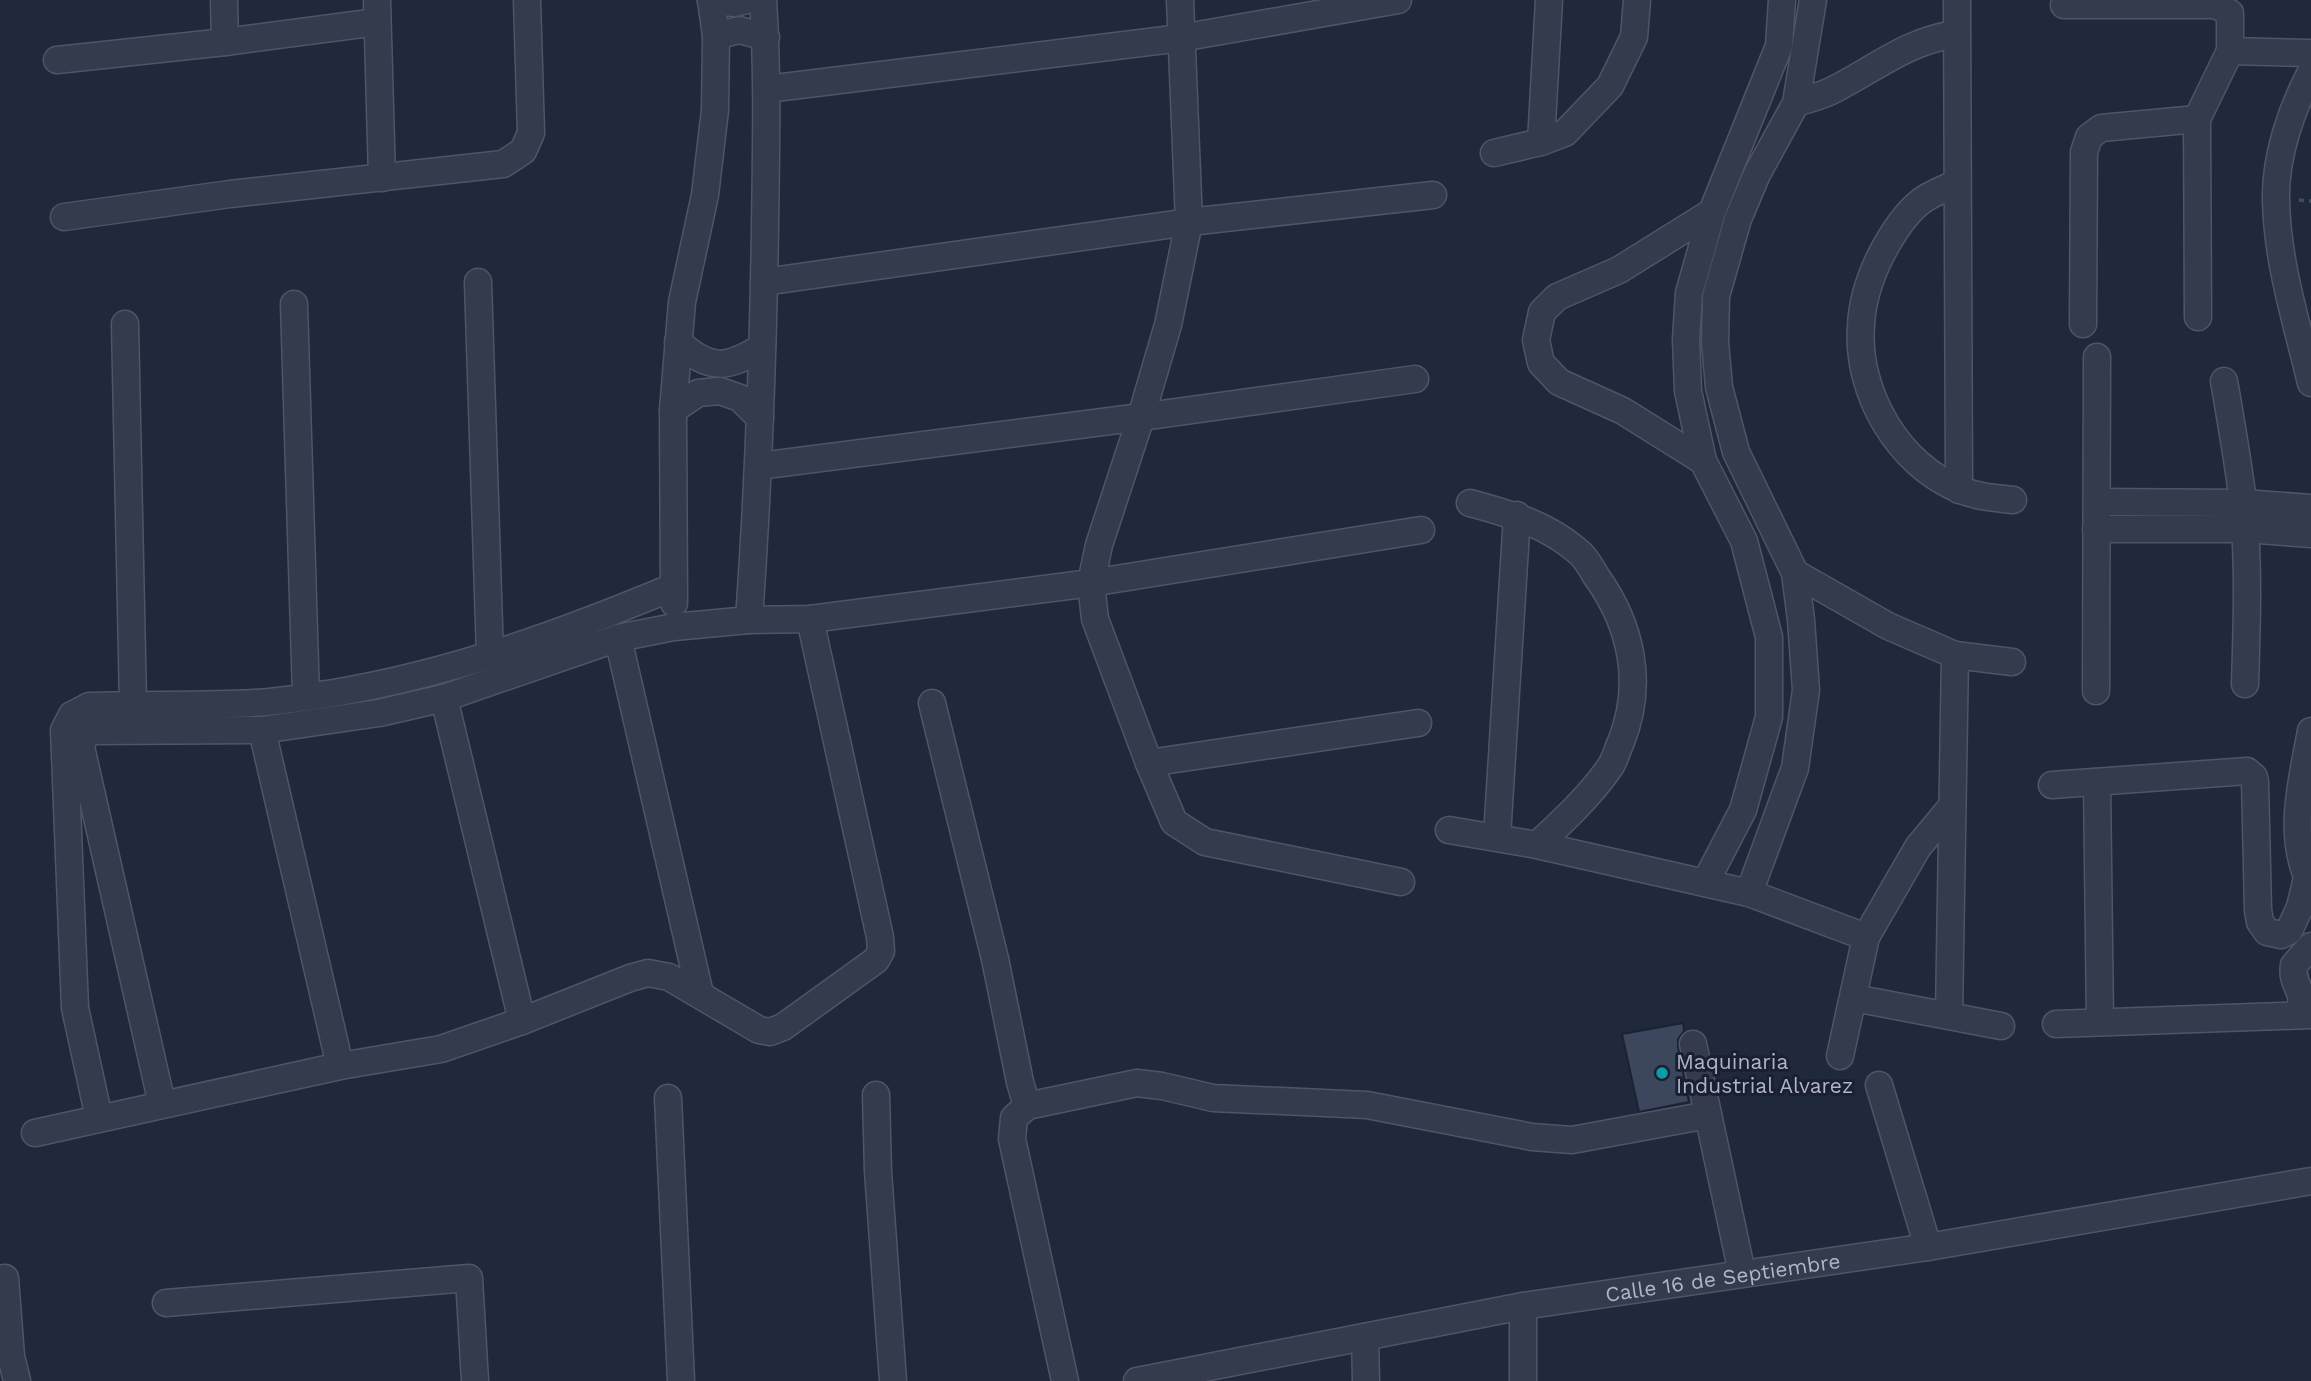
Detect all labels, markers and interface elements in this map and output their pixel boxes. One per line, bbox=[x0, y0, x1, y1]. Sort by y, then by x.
place label: Maquinaria Industrial Alvarez bbox=[1676, 1049, 1853, 1098]
marker: Maquinaria Industrial Alvarez bbox=[1654, 1065, 1670, 1081]
street label: Calle 16 de Septiembre bbox=[1603, 1247, 1842, 1306]

